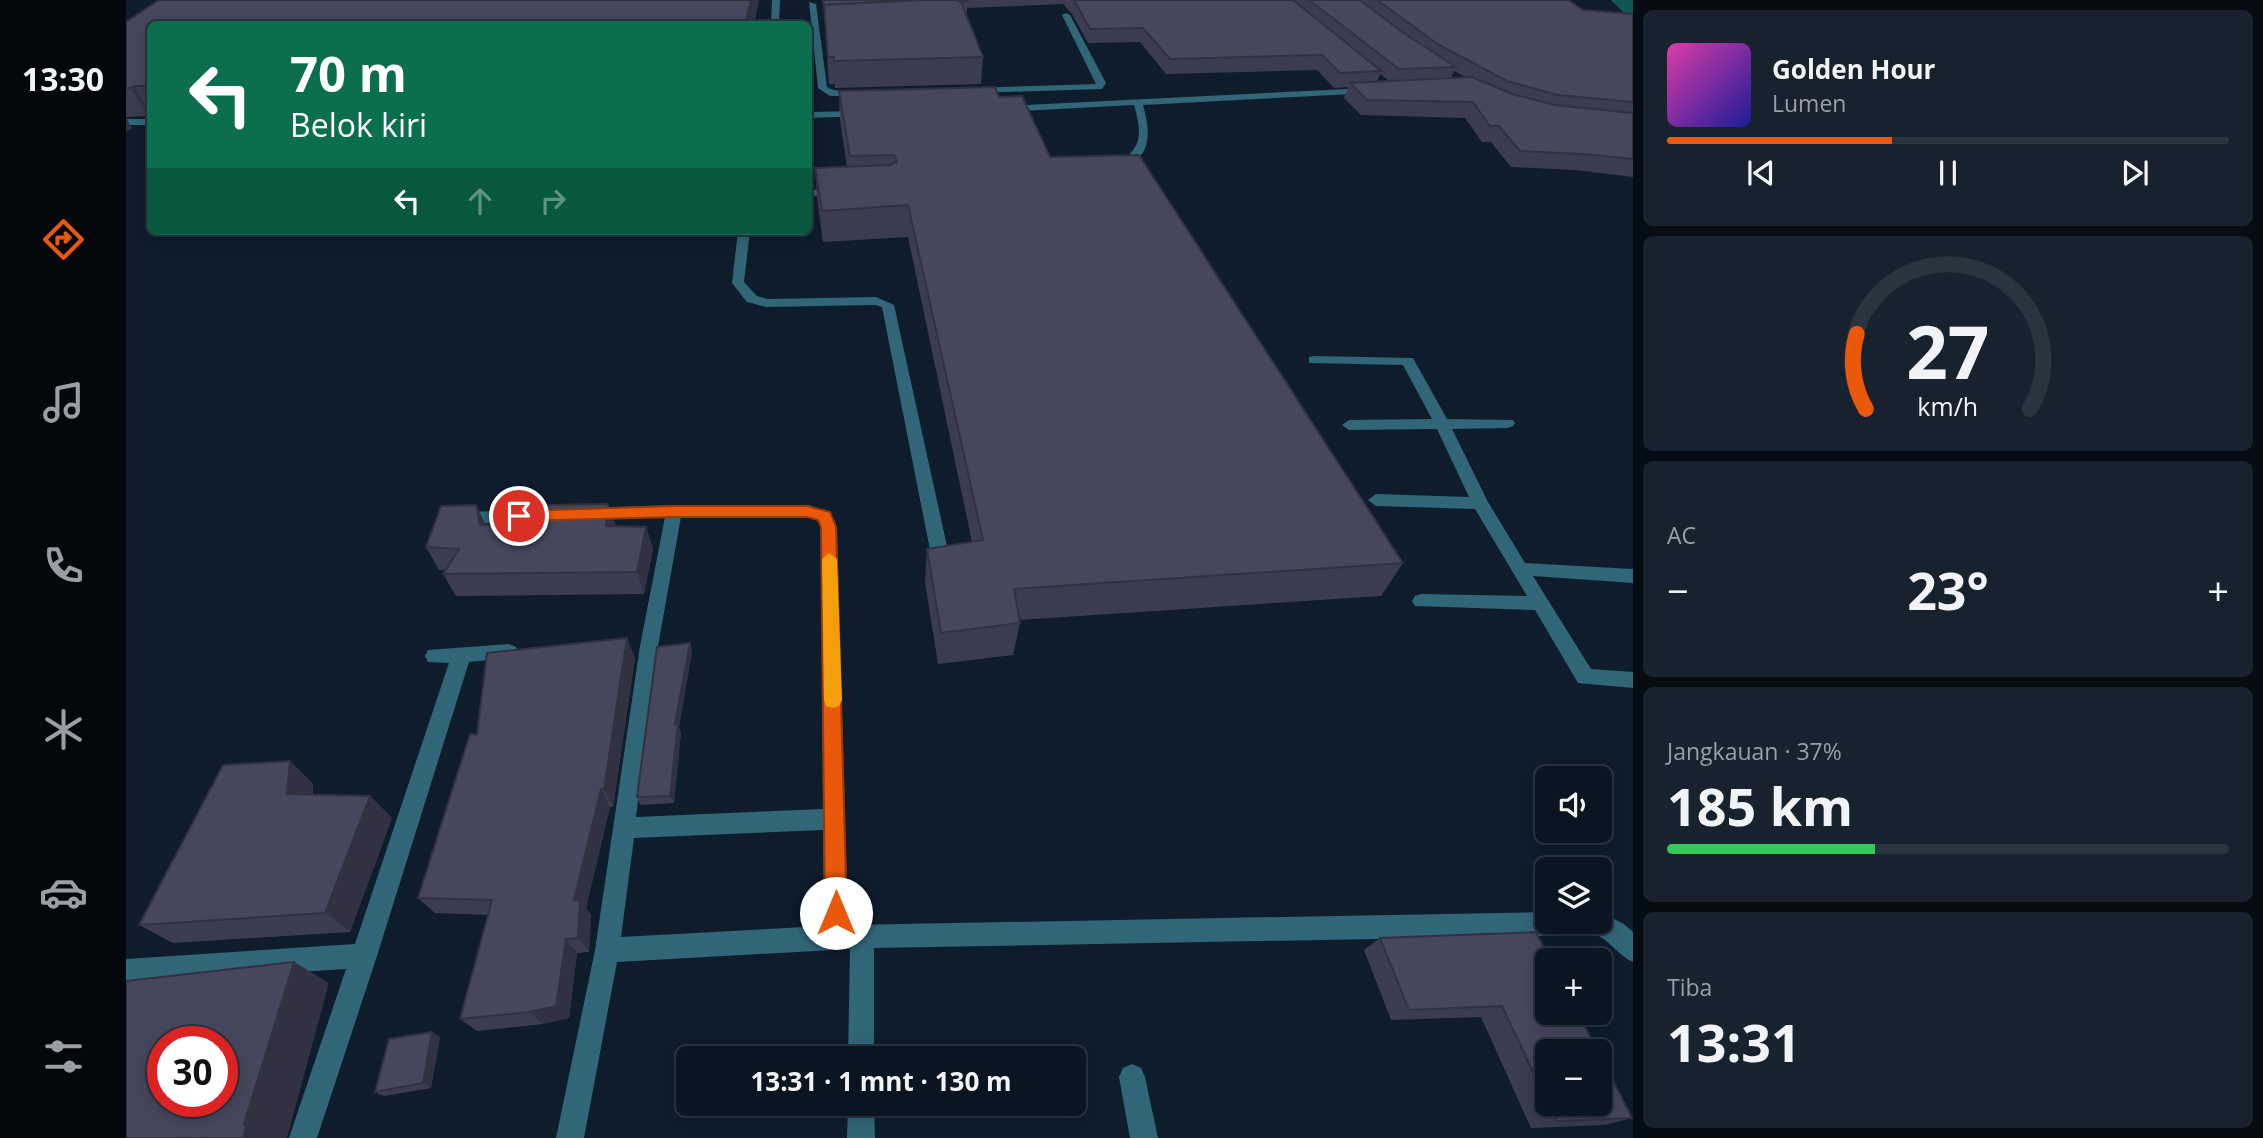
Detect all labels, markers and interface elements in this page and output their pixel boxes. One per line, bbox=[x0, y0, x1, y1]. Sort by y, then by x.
text: 70 m bbox=[290, 40, 407, 106]
icon: left bbox=[175, 49, 266, 140]
text: Golden Hour bbox=[1772, 51, 1935, 87]
text: 13:30 bbox=[22, 57, 104, 100]
text: Lumen bbox=[1772, 87, 1846, 119]
text: Belok kiri bbox=[290, 103, 427, 146]
icon: previous bbox=[1742, 154, 1780, 192]
icon: pause bbox=[1929, 154, 1967, 192]
icon: next bbox=[2116, 154, 2154, 192]
icon: left bbox=[388, 182, 426, 220]
icon: ahead bbox=[461, 182, 499, 220]
icon: right bbox=[534, 182, 572, 220]
icon: directions bbox=[39, 215, 88, 264]
text: 27 bbox=[1906, 302, 1990, 401]
icon: music bbox=[39, 378, 88, 427]
text: km/h bbox=[1918, 389, 1978, 423]
pin bbox=[489, 486, 549, 546]
icon: arrive bbox=[500, 497, 538, 535]
text: AC bbox=[1667, 519, 1696, 551]
icon: phone bbox=[39, 541, 88, 590]
text: 23° bbox=[1907, 554, 1989, 625]
text: − bbox=[1667, 564, 1689, 616]
text: + bbox=[2207, 564, 2229, 616]
icon: climate bbox=[39, 705, 88, 754]
text: Jangkauan · 37% bbox=[1667, 735, 1842, 767]
map controls bbox=[1535, 766, 1612, 1116]
button: sound bbox=[1535, 766, 1612, 843]
text: 185 km bbox=[1667, 770, 1853, 841]
button: layers bbox=[1535, 857, 1612, 934]
icon: car bbox=[39, 868, 88, 917]
position arrow bbox=[799, 876, 873, 950]
button: + bbox=[1535, 948, 1612, 1025]
text: Tiba bbox=[1667, 971, 1712, 1003]
text: 13:31 bbox=[1667, 1006, 1801, 1077]
speed limit sign: 30 bbox=[147, 1026, 238, 1117]
icon: filters bbox=[39, 1032, 88, 1081]
button: − bbox=[1535, 1039, 1612, 1116]
text: 13:31 · 1 mnt · 130 m bbox=[750, 1063, 1012, 1099]

